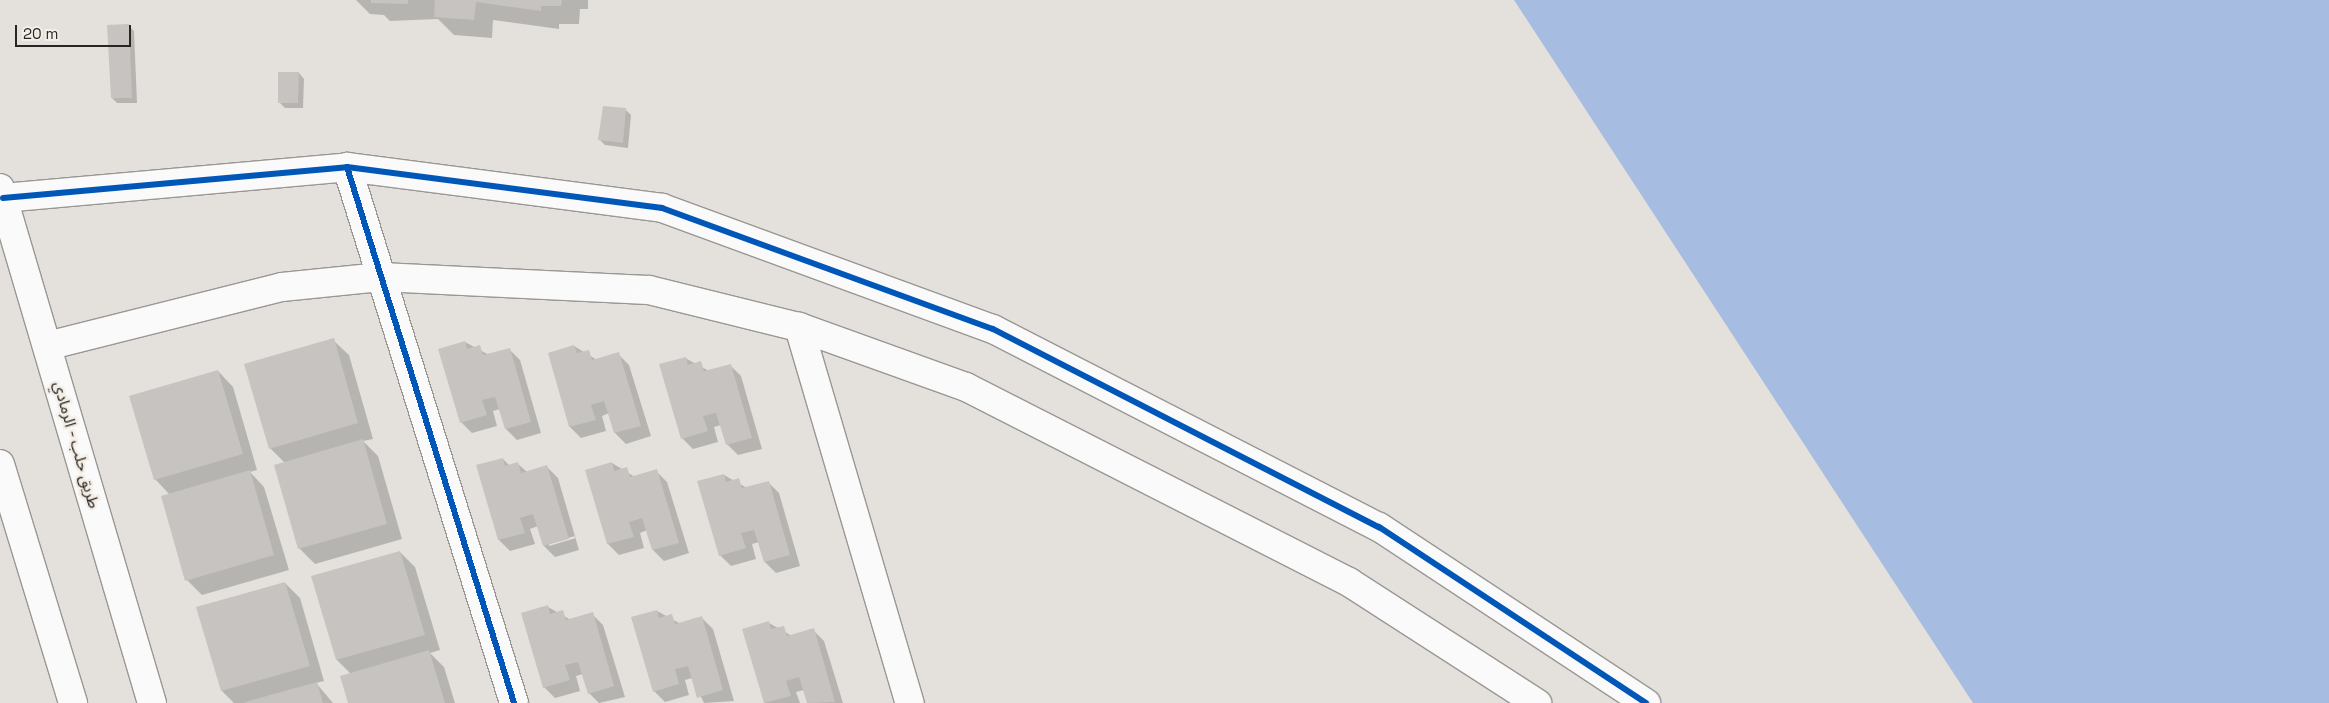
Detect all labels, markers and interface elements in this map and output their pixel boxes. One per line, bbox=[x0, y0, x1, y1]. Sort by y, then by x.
scale bar bbox=[18, 15, 134, 47]
text: 20 m bbox=[23, 24, 58, 43]
street label: طريق حلب - الرمادي bbox=[49, 379, 103, 511]

